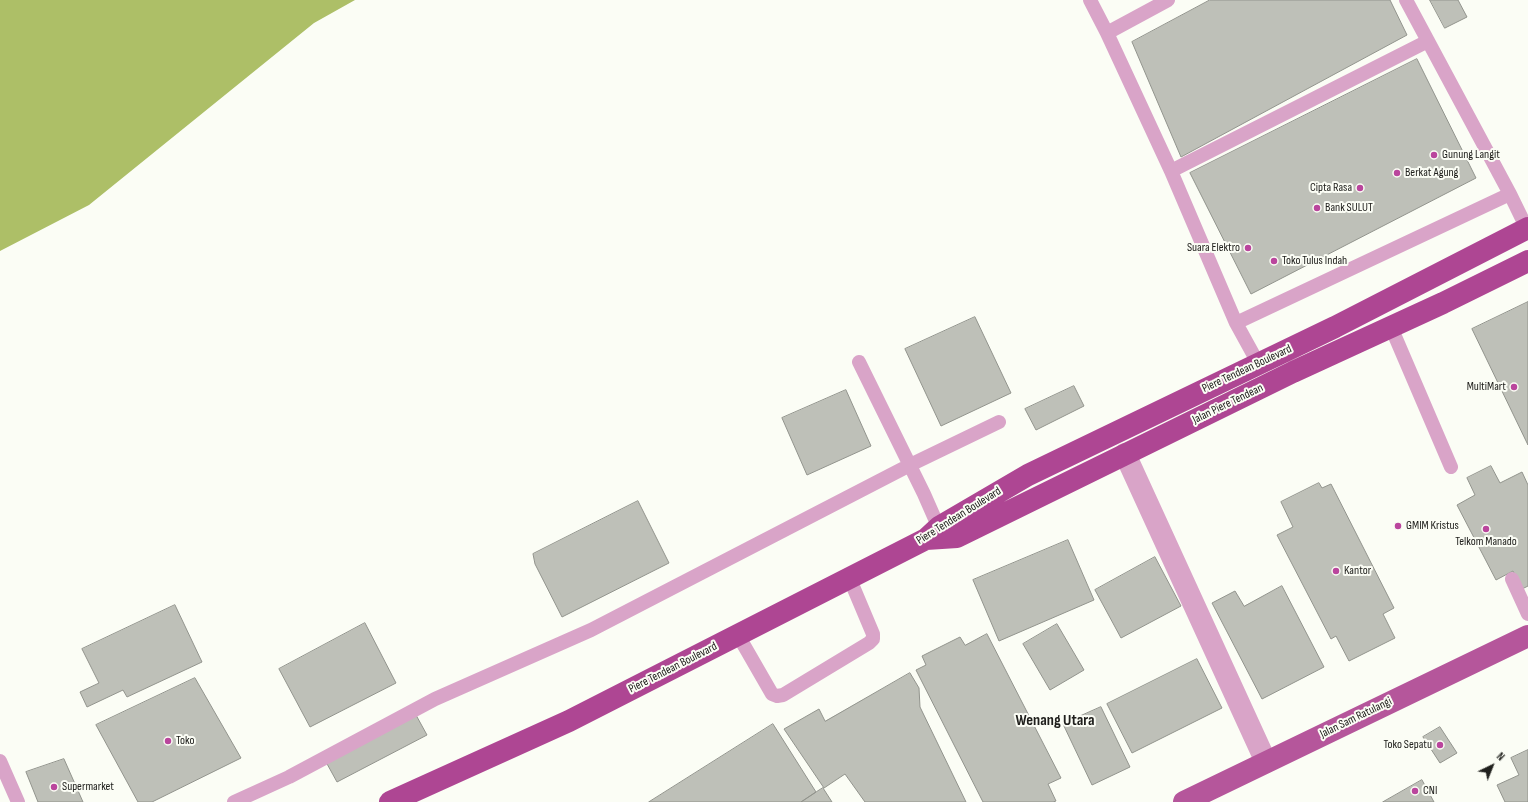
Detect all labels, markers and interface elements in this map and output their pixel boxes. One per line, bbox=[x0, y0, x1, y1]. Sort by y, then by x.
place label: Gunung Langit bbox=[1442, 148, 1500, 162]
marker: Gunung Langit bbox=[1429, 150, 1439, 160]
place label: Berkat Agung bbox=[1405, 166, 1458, 180]
marker: Berkat Agung bbox=[1392, 168, 1402, 178]
place label: Cipta Rasa bbox=[1310, 181, 1352, 195]
marker: Cipta Rasa bbox=[1355, 183, 1365, 193]
place label: Bank SULUT bbox=[1325, 201, 1373, 215]
marker: Bank SULUT bbox=[1312, 203, 1322, 213]
place label: Suara Elektro bbox=[1187, 241, 1240, 255]
marker: Suara Elektro bbox=[1243, 243, 1253, 253]
place label: Toko Tulus Indah bbox=[1282, 254, 1347, 268]
marker: Toko Tulus Indah bbox=[1269, 256, 1279, 266]
street label: Piere Tendean Boulevard bbox=[1200, 342, 1294, 396]
place label: MultiMart bbox=[1467, 380, 1506, 394]
street label: Jalan Piere Tendean bbox=[1190, 381, 1266, 427]
marker: MultiMart bbox=[1509, 382, 1519, 392]
street label: Piere Tendean Boulevard bbox=[914, 484, 1004, 548]
place label: GMIM Kristus bbox=[1406, 519, 1459, 533]
marker: GMIM Kristus bbox=[1393, 521, 1403, 531]
marker: Telkom Manado bbox=[1481, 524, 1491, 534]
place label: Telkom Manado bbox=[1455, 535, 1517, 549]
place label: Kantor bbox=[1344, 564, 1371, 578]
marker: Kantor bbox=[1331, 566, 1341, 576]
street label: Piere Tendean Boulevard bbox=[626, 640, 720, 696]
street label: Jalan Sam Ratulangi bbox=[1318, 694, 1394, 742]
district label: Wenang Utara bbox=[1015, 711, 1095, 731]
place label: Toko bbox=[176, 734, 194, 748]
marker: Toko bbox=[163, 736, 173, 746]
place label: Toko Sepatu bbox=[1383, 738, 1432, 752]
marker: Toko Sepatu bbox=[1435, 740, 1445, 750]
north arrow bbox=[1472, 746, 1512, 786]
text: N bbox=[1494, 750, 1507, 764]
place label: Supermarket bbox=[62, 780, 114, 794]
marker: Supermarket bbox=[49, 782, 59, 792]
place label: CNI bbox=[1423, 784, 1437, 798]
marker: CNI bbox=[1410, 786, 1420, 796]

